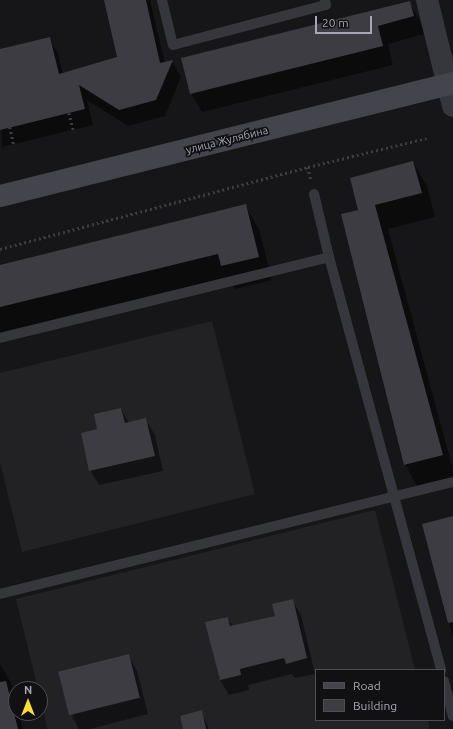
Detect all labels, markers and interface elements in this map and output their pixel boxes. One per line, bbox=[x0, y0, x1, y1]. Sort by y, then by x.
scale bar bbox=[317, 8, 374, 34]
text: 20 m bbox=[322, 16, 349, 29]
street label: улица Жулябина bbox=[185, 123, 269, 157]
legend bbox=[315, 669, 445, 721]
text: Road bbox=[353, 679, 381, 692]
north arrow bbox=[8, 681, 48, 721]
text: N bbox=[24, 684, 32, 696]
text: Building bbox=[353, 699, 397, 712]

